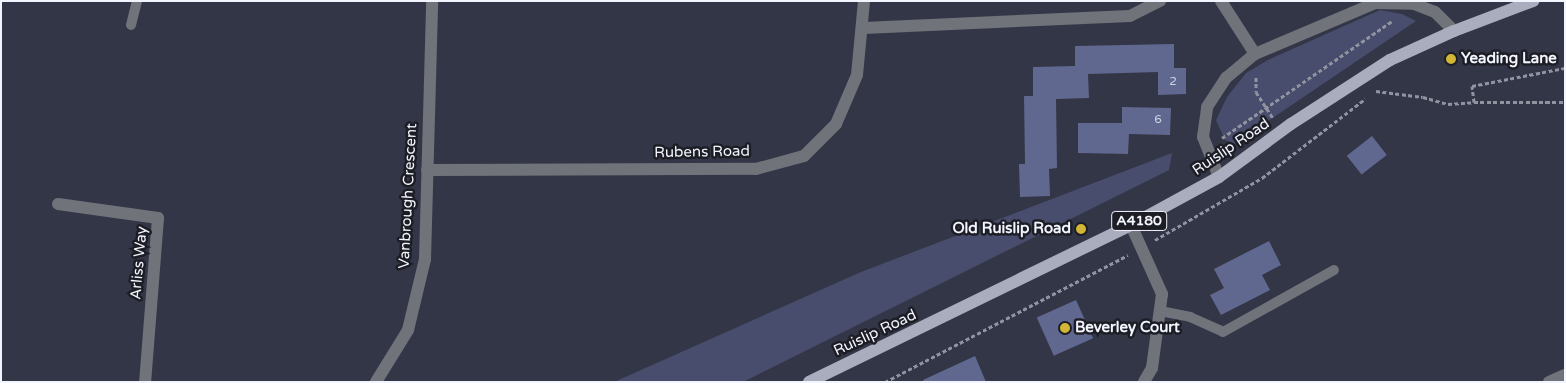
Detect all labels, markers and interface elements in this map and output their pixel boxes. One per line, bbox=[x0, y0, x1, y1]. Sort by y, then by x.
place label: Yeading Lane bbox=[1461, 50, 1557, 68]
marker: Yeading Lane bbox=[1445, 53, 1457, 65]
house number: 2 bbox=[1169, 75, 1177, 89]
house number: 6 bbox=[1154, 113, 1162, 127]
street label: Ruislip Road bbox=[1189, 115, 1273, 179]
street label: Vanbrough Crescent bbox=[395, 123, 421, 269]
street label: Rubens Road bbox=[654, 142, 750, 162]
road number: A4180 bbox=[1110, 210, 1168, 232]
place label: Old Ruislip Road bbox=[953, 220, 1071, 238]
marker: Old Ruislip Road bbox=[1075, 223, 1087, 235]
street label: Arliss Way bbox=[127, 226, 151, 300]
street label: Ruislip Road bbox=[831, 306, 919, 360]
place label: Beverley Court bbox=[1075, 319, 1180, 337]
marker: Beverley Court bbox=[1059, 322, 1071, 334]

